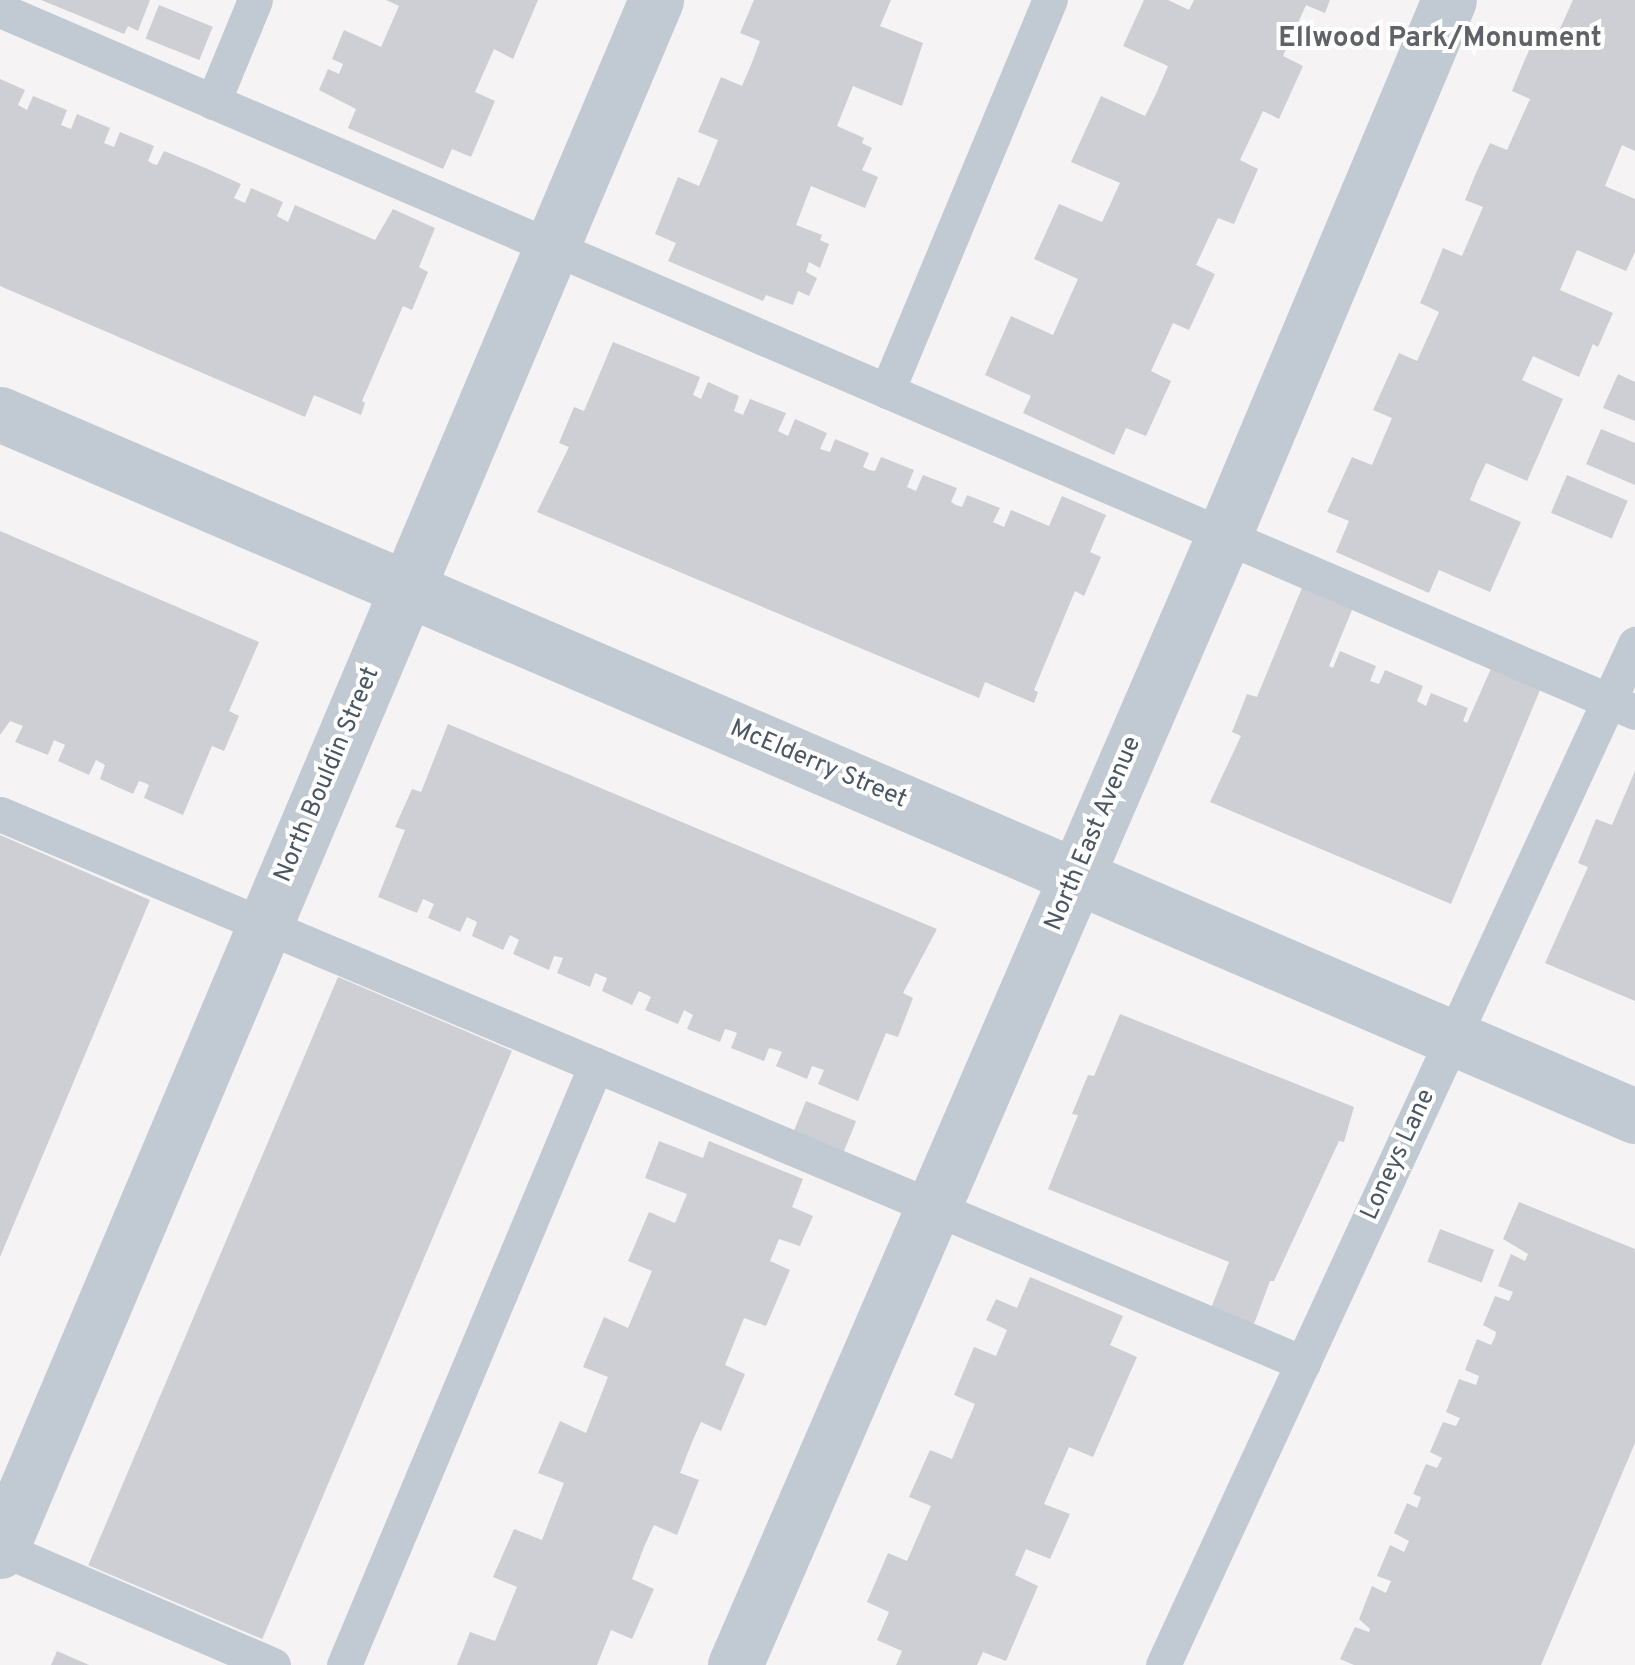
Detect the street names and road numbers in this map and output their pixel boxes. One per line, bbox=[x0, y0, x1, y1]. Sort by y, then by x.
street label: North Bouldin Street bbox=[269, 663, 387, 887]
street label: McElderry Street bbox=[725, 714, 911, 816]
street label: North East Avenue bbox=[1039, 732, 1149, 936]
street label: Loneys Lane bbox=[1356, 1085, 1442, 1225]

